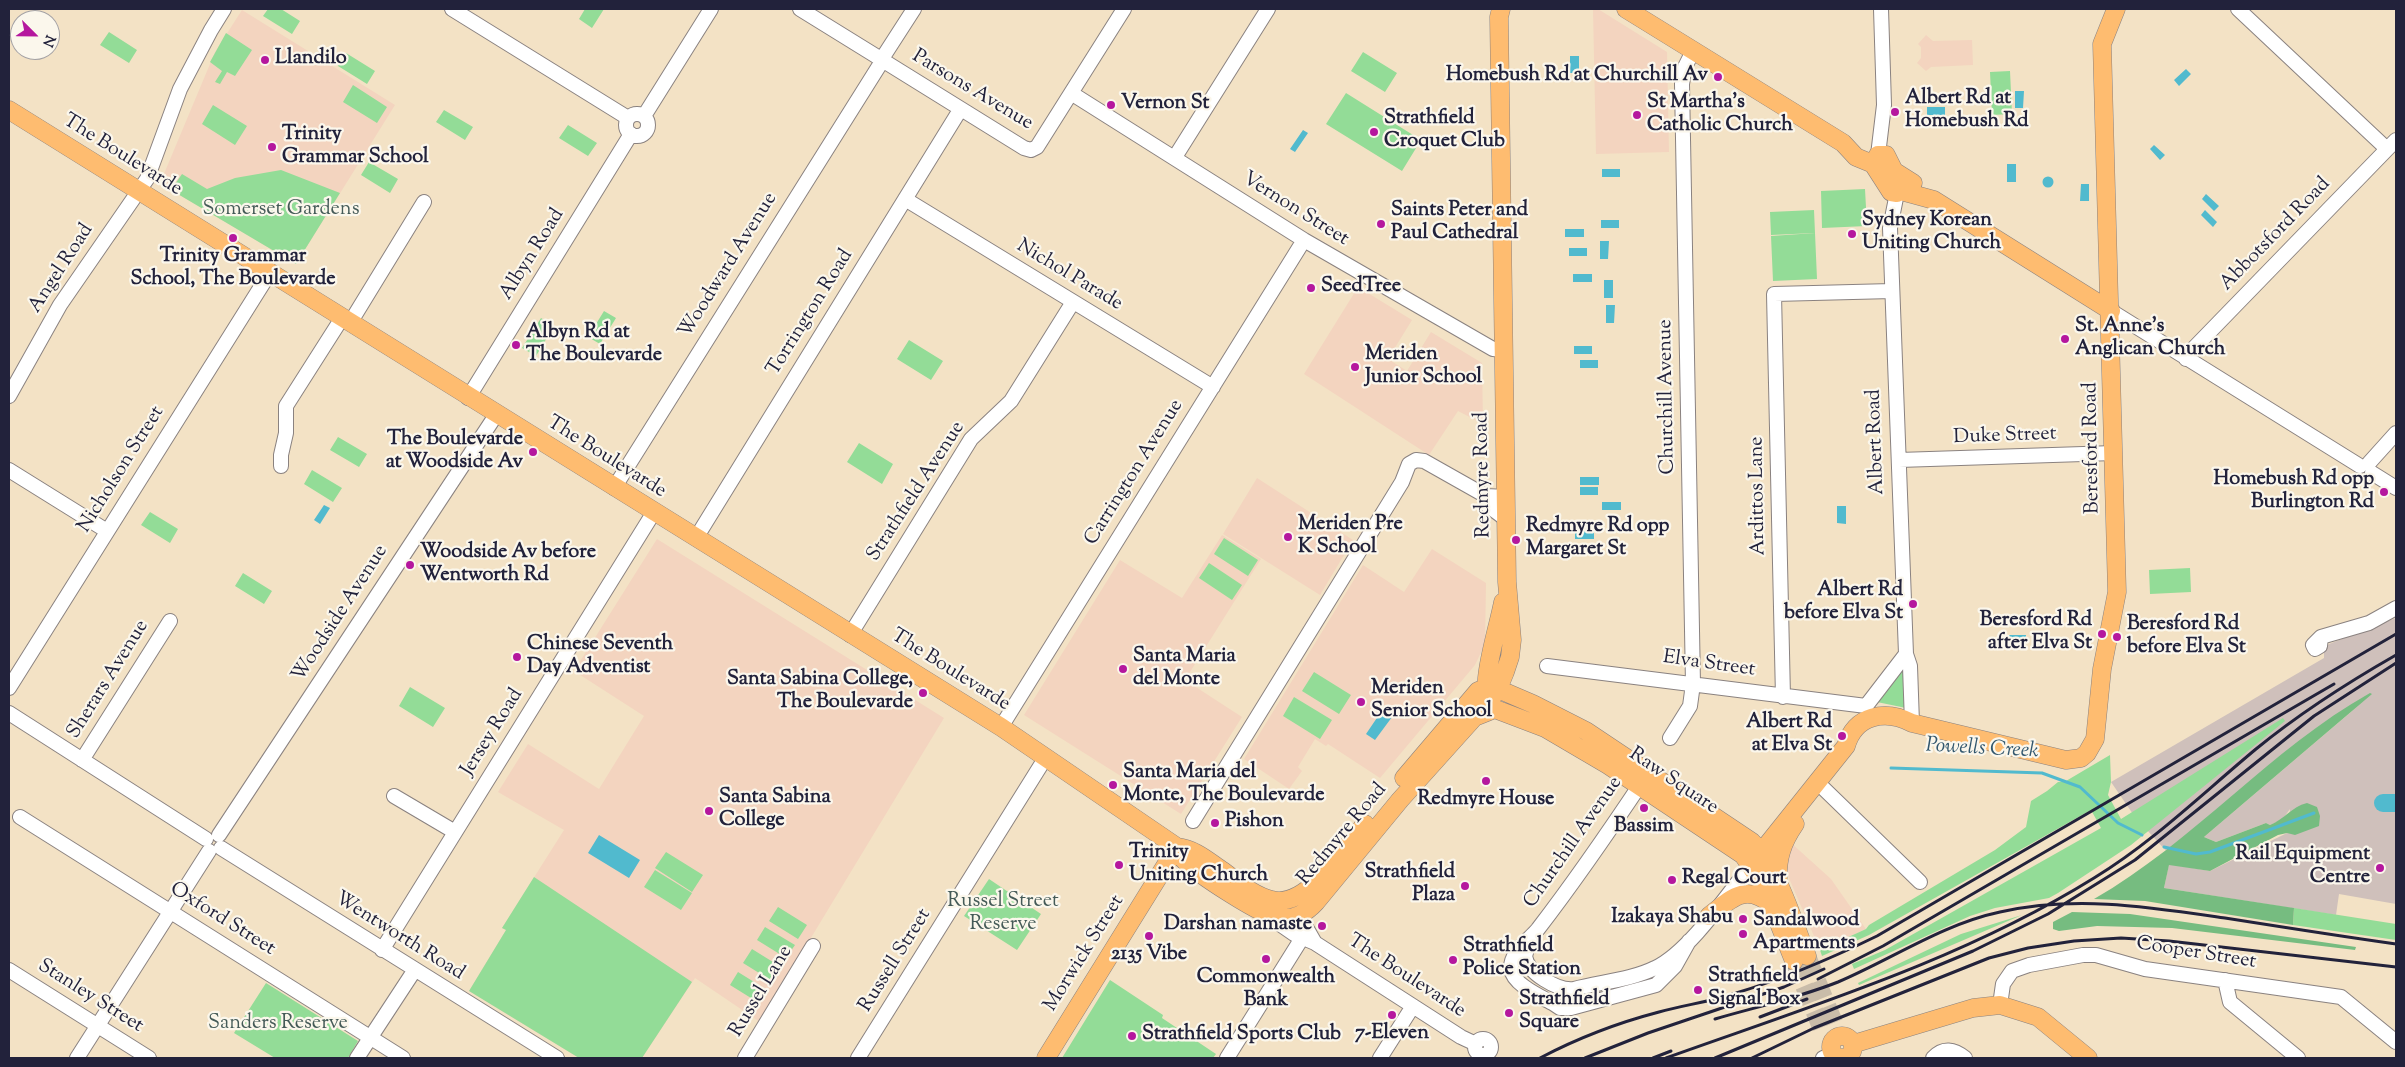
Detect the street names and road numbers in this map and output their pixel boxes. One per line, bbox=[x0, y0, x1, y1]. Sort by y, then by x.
street label: Parsons Avenue bbox=[907, 45, 1037, 137]
street label: The Boulevarde bbox=[58, 110, 186, 202]
street label: Vernon Street bbox=[1237, 168, 1353, 252]
street label: Abbotsford Road bbox=[2216, 173, 2336, 297]
street label: Woodward Avenue bbox=[675, 189, 783, 343]
street label: Albyn Road bbox=[495, 205, 571, 305]
street label: Angel Road bbox=[24, 220, 100, 318]
street label: Nichol Parade bbox=[1012, 235, 1126, 317]
street label: Torrington Road bbox=[763, 246, 859, 380]
street label: Churchill Avenue bbox=[1655, 319, 1681, 475]
street label: Beresford Road bbox=[2080, 382, 2106, 514]
street label: Albert Road bbox=[1863, 389, 1891, 495]
street label: Carrington Avenue bbox=[1080, 396, 1190, 550]
street label: Nicholson Street bbox=[73, 402, 171, 538]
street label: The Boulevarde bbox=[542, 412, 670, 504]
street label: Redmyre Road bbox=[1471, 412, 1497, 538]
street label: Strathfield Avenue bbox=[863, 418, 971, 566]
street label: Duke Street bbox=[1953, 423, 2057, 451]
street label: Ardittos Lane bbox=[1746, 436, 1772, 556]
street label: Woodside Avenue bbox=[288, 541, 394, 687]
street label: Sherars Avenue bbox=[63, 616, 155, 744]
street label: The Boulevarde bbox=[886, 625, 1014, 717]
street label: Elva Street bbox=[1661, 647, 1757, 683]
street label: Jersey Road bbox=[457, 685, 529, 781]
street label: Raw Square bbox=[1624, 743, 1722, 821]
street label: Churchill Avenue bbox=[1520, 773, 1628, 913]
street label: Redmyre Road bbox=[1293, 779, 1393, 891]
street label: Oxford Street bbox=[165, 878, 279, 962]
street label: Wentworth Road bbox=[330, 887, 468, 987]
street label: Morwick Street bbox=[1040, 891, 1130, 1017]
street label: Russell Street bbox=[855, 905, 937, 1017]
street label: The Boulevarde bbox=[1342, 930, 1470, 1024]
street label: Cooper Street bbox=[2134, 933, 2258, 975]
street label: Russel Lane bbox=[725, 942, 799, 1042]
street label: Stanley Street bbox=[33, 955, 147, 1039]

